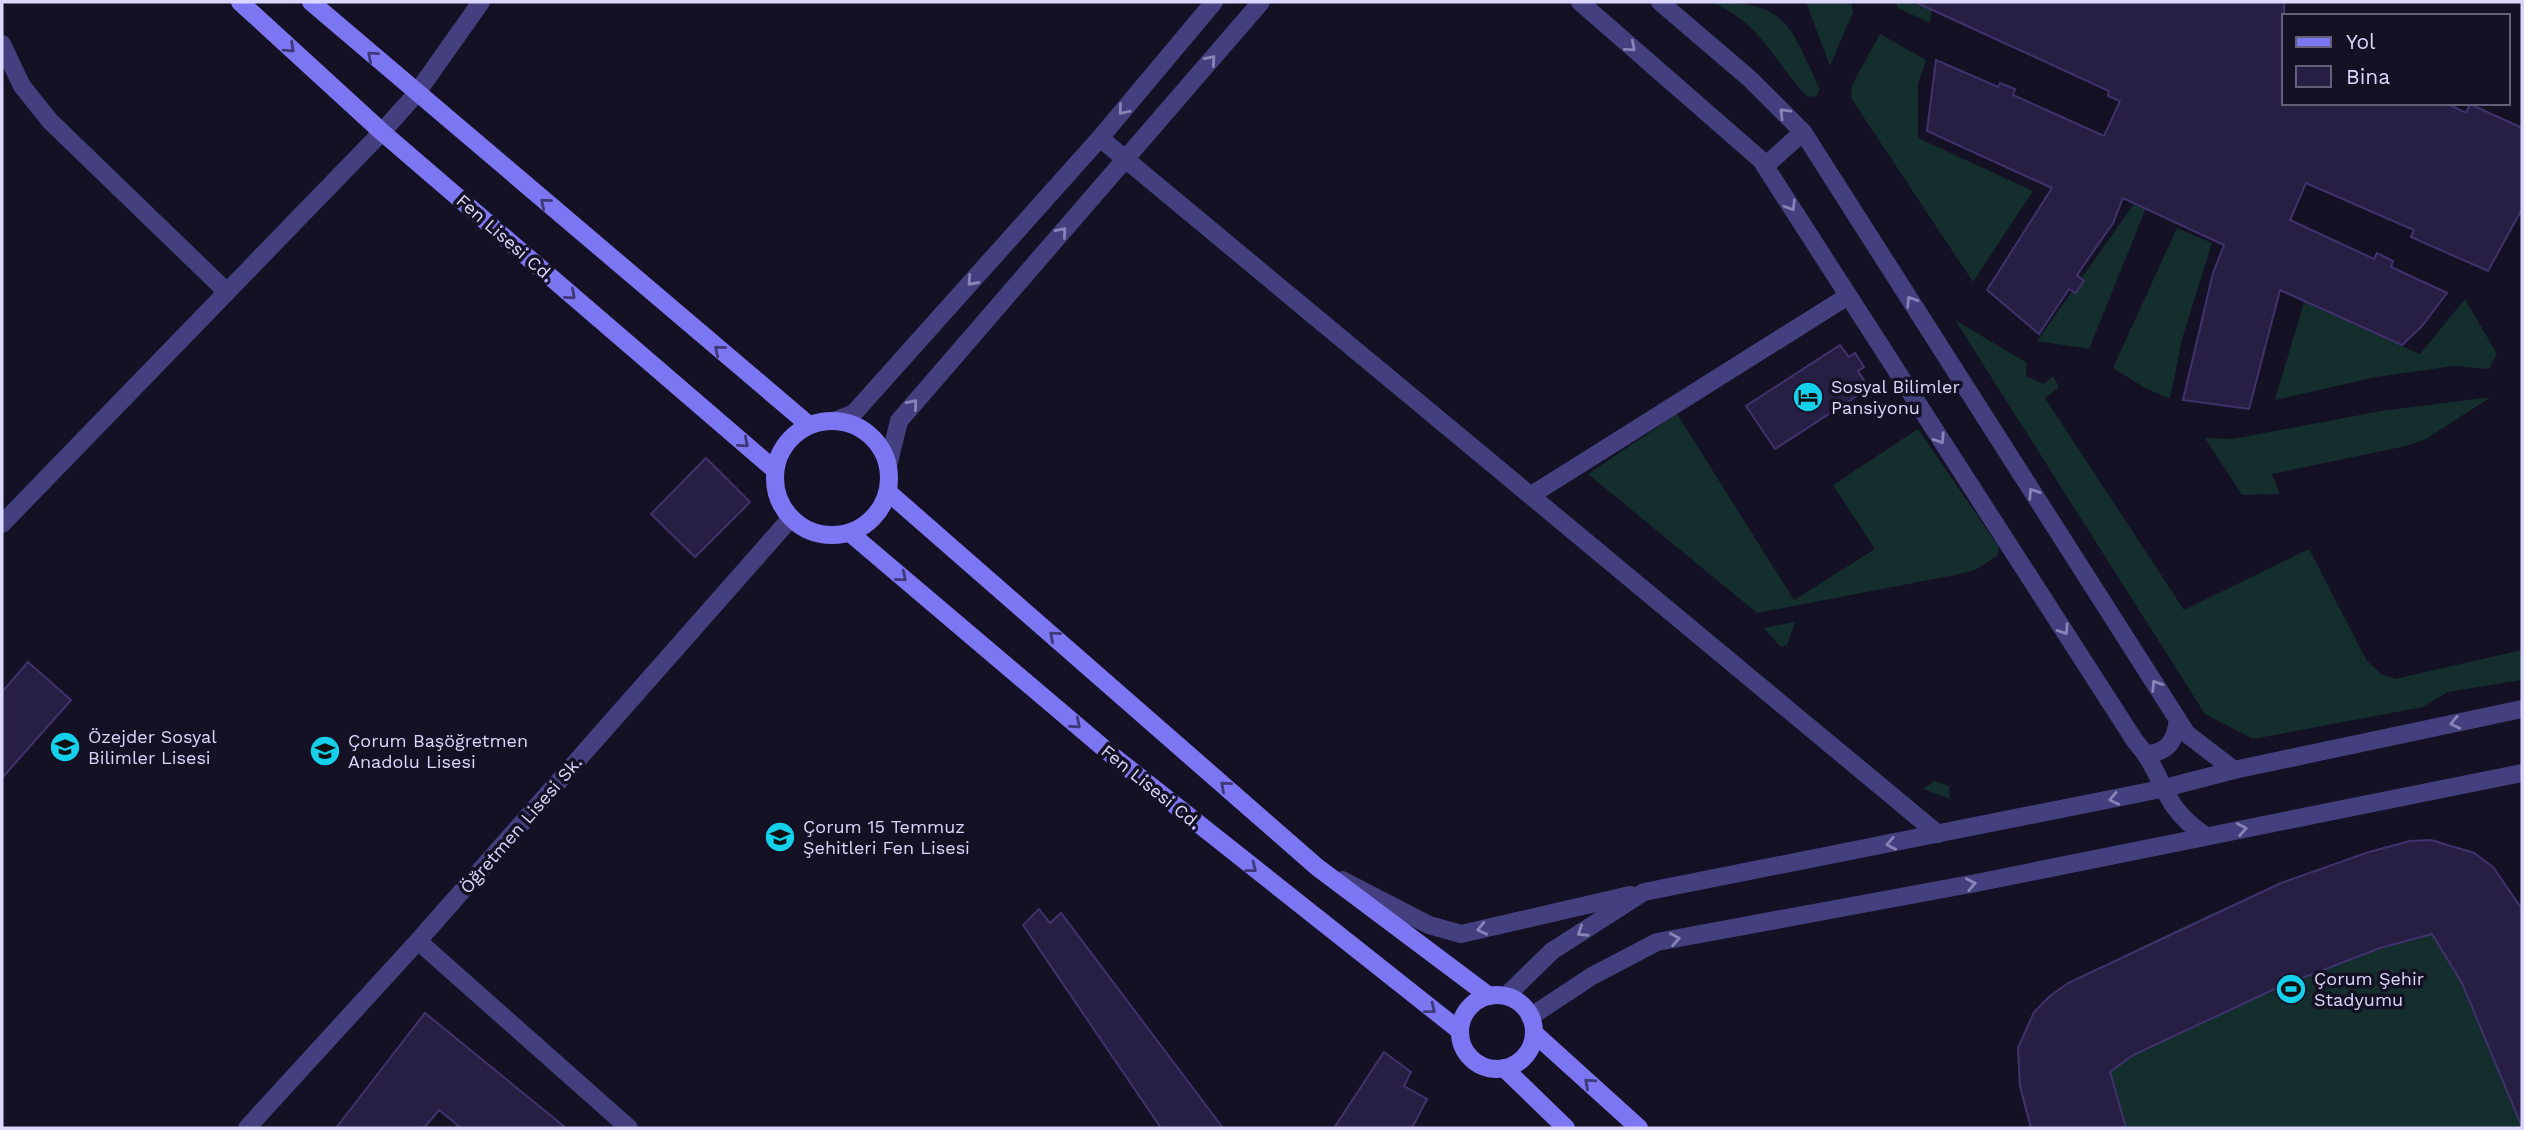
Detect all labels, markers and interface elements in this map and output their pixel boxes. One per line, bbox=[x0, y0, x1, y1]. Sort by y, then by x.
legend bbox=[2282, 14, 2510, 105]
text: Yol bbox=[2346, 29, 2376, 54]
one-way arrow bbox=[1623, 39, 1636, 51]
one-way arrow bbox=[282, 40, 295, 52]
one-way arrow bbox=[368, 51, 381, 64]
one-way arrow bbox=[1203, 55, 1215, 68]
text: Bina bbox=[2346, 64, 2390, 89]
one-way arrow bbox=[1119, 102, 1131, 115]
one-way arrow bbox=[1779, 108, 1792, 121]
street label: Fen Lisesi Cd. bbox=[452, 190, 558, 286]
one-way arrow bbox=[541, 199, 554, 211]
one-way arrow bbox=[1782, 199, 1795, 212]
one-way arrow bbox=[1054, 228, 1066, 241]
one-way arrow bbox=[968, 272, 981, 285]
one-way arrow bbox=[563, 287, 576, 299]
one-way arrow bbox=[1906, 296, 1919, 309]
one-way arrow bbox=[715, 346, 728, 358]
place label: Sosyal Bilimler Pansiyonu bbox=[1831, 376, 1960, 418]
hotel icon: Sosyal Bilimler Pansiyonu bbox=[1791, 380, 1825, 414]
one-way arrow bbox=[905, 400, 917, 413]
one-way arrow bbox=[1932, 432, 1945, 445]
one-way arrow bbox=[736, 435, 749, 447]
one-way arrow bbox=[2029, 488, 2041, 501]
one-way arrow bbox=[894, 569, 907, 581]
one-way arrow bbox=[2055, 623, 2068, 636]
one-way arrow bbox=[1049, 632, 1062, 644]
one-way arrow bbox=[2151, 679, 2164, 692]
one-way arrow bbox=[2449, 714, 2461, 729]
one-way arrow bbox=[1067, 716, 1080, 728]
place label: Özejder Sosyal Bilimler Lisesi bbox=[88, 726, 217, 768]
school or university icon: Özejder Sosyal Bilimler Lisesi bbox=[48, 730, 82, 764]
place label: Çorum Başöğretmen Anadolu Lisesi bbox=[348, 730, 528, 772]
school or university icon: Çorum Başöğretmen Anadolu Lisesi bbox=[308, 734, 342, 768]
street label: Fen Lisesi Cd. bbox=[1097, 740, 1205, 833]
street label: Öğretmen Lisesi Sk. bbox=[455, 752, 586, 898]
one-way arrow bbox=[1220, 782, 1233, 794]
one-way arrow bbox=[2108, 790, 2120, 805]
place label: Çorum 15 Temmuz Şehitleri Fen Lisesi bbox=[803, 816, 970, 858]
school or university icon: Çorum 15 Temmuz Şehitleri Fen Lisesi bbox=[763, 820, 797, 854]
one-way arrow bbox=[2236, 822, 2248, 837]
one-way arrow bbox=[1885, 835, 1897, 850]
one-way arrow bbox=[1244, 860, 1256, 873]
one-way arrow bbox=[1965, 877, 1977, 892]
one-way arrow bbox=[1476, 921, 1488, 935]
one-way arrow bbox=[1577, 924, 1590, 937]
one-way arrow bbox=[1669, 932, 1681, 947]
place label: Çorum Şehir Stadyumu bbox=[2314, 968, 2424, 1010]
sports icon: Çorum Şehir Stadyumu bbox=[2274, 972, 2308, 1006]
one-way arrow bbox=[1423, 1000, 1436, 1013]
one-way arrow bbox=[1584, 1078, 1597, 1091]

